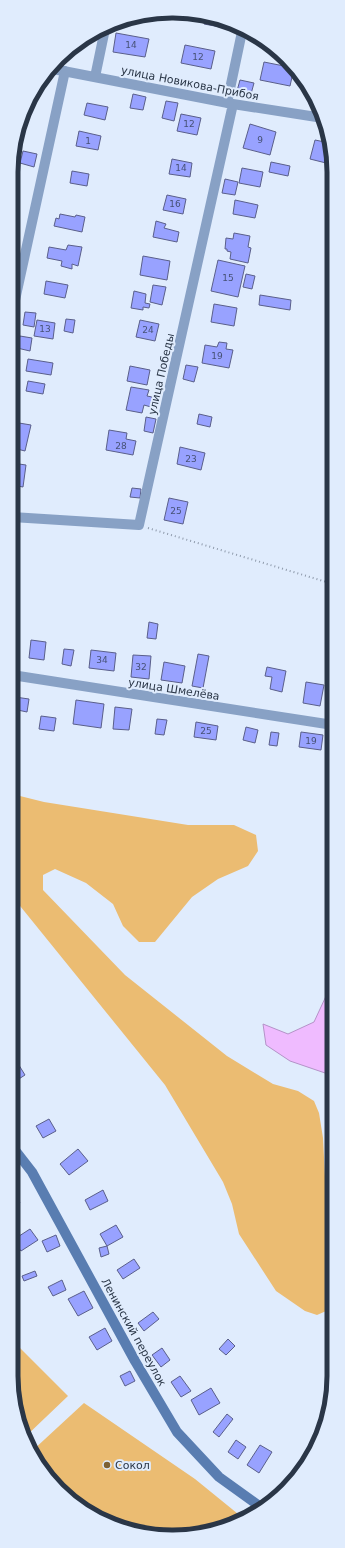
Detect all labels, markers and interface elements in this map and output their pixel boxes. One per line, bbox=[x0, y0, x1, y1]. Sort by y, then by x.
house number: 14 bbox=[125, 40, 137, 50]
house number: 12 bbox=[192, 52, 204, 62]
street label: улица Новикова-Прибоя bbox=[120, 64, 260, 103]
house number: 12 bbox=[183, 119, 195, 129]
house number: 9 bbox=[257, 135, 263, 145]
house number: 1 bbox=[85, 136, 91, 146]
house number: 14 bbox=[175, 163, 187, 173]
house number: 16 bbox=[169, 199, 181, 209]
house number: 15 bbox=[222, 273, 234, 283]
house number: 13 bbox=[39, 324, 51, 334]
house number: 24 bbox=[142, 325, 154, 335]
street label: улица Победы bbox=[146, 332, 177, 416]
house number: 19 bbox=[211, 351, 223, 361]
house number: 28 bbox=[115, 441, 127, 451]
house number: 23 bbox=[185, 454, 197, 464]
house number: 25 bbox=[170, 506, 182, 516]
house number: 34 bbox=[96, 655, 108, 665]
house number: 32 bbox=[135, 662, 147, 672]
street label: улица Шмелёва bbox=[127, 676, 221, 703]
house number: 25 bbox=[200, 726, 212, 736]
house number: 19 bbox=[305, 736, 317, 746]
street label: Ленинский переулок bbox=[98, 1276, 169, 1389]
place label: Сокол bbox=[115, 1459, 150, 1472]
marker: Сокол bbox=[102, 1460, 112, 1470]

